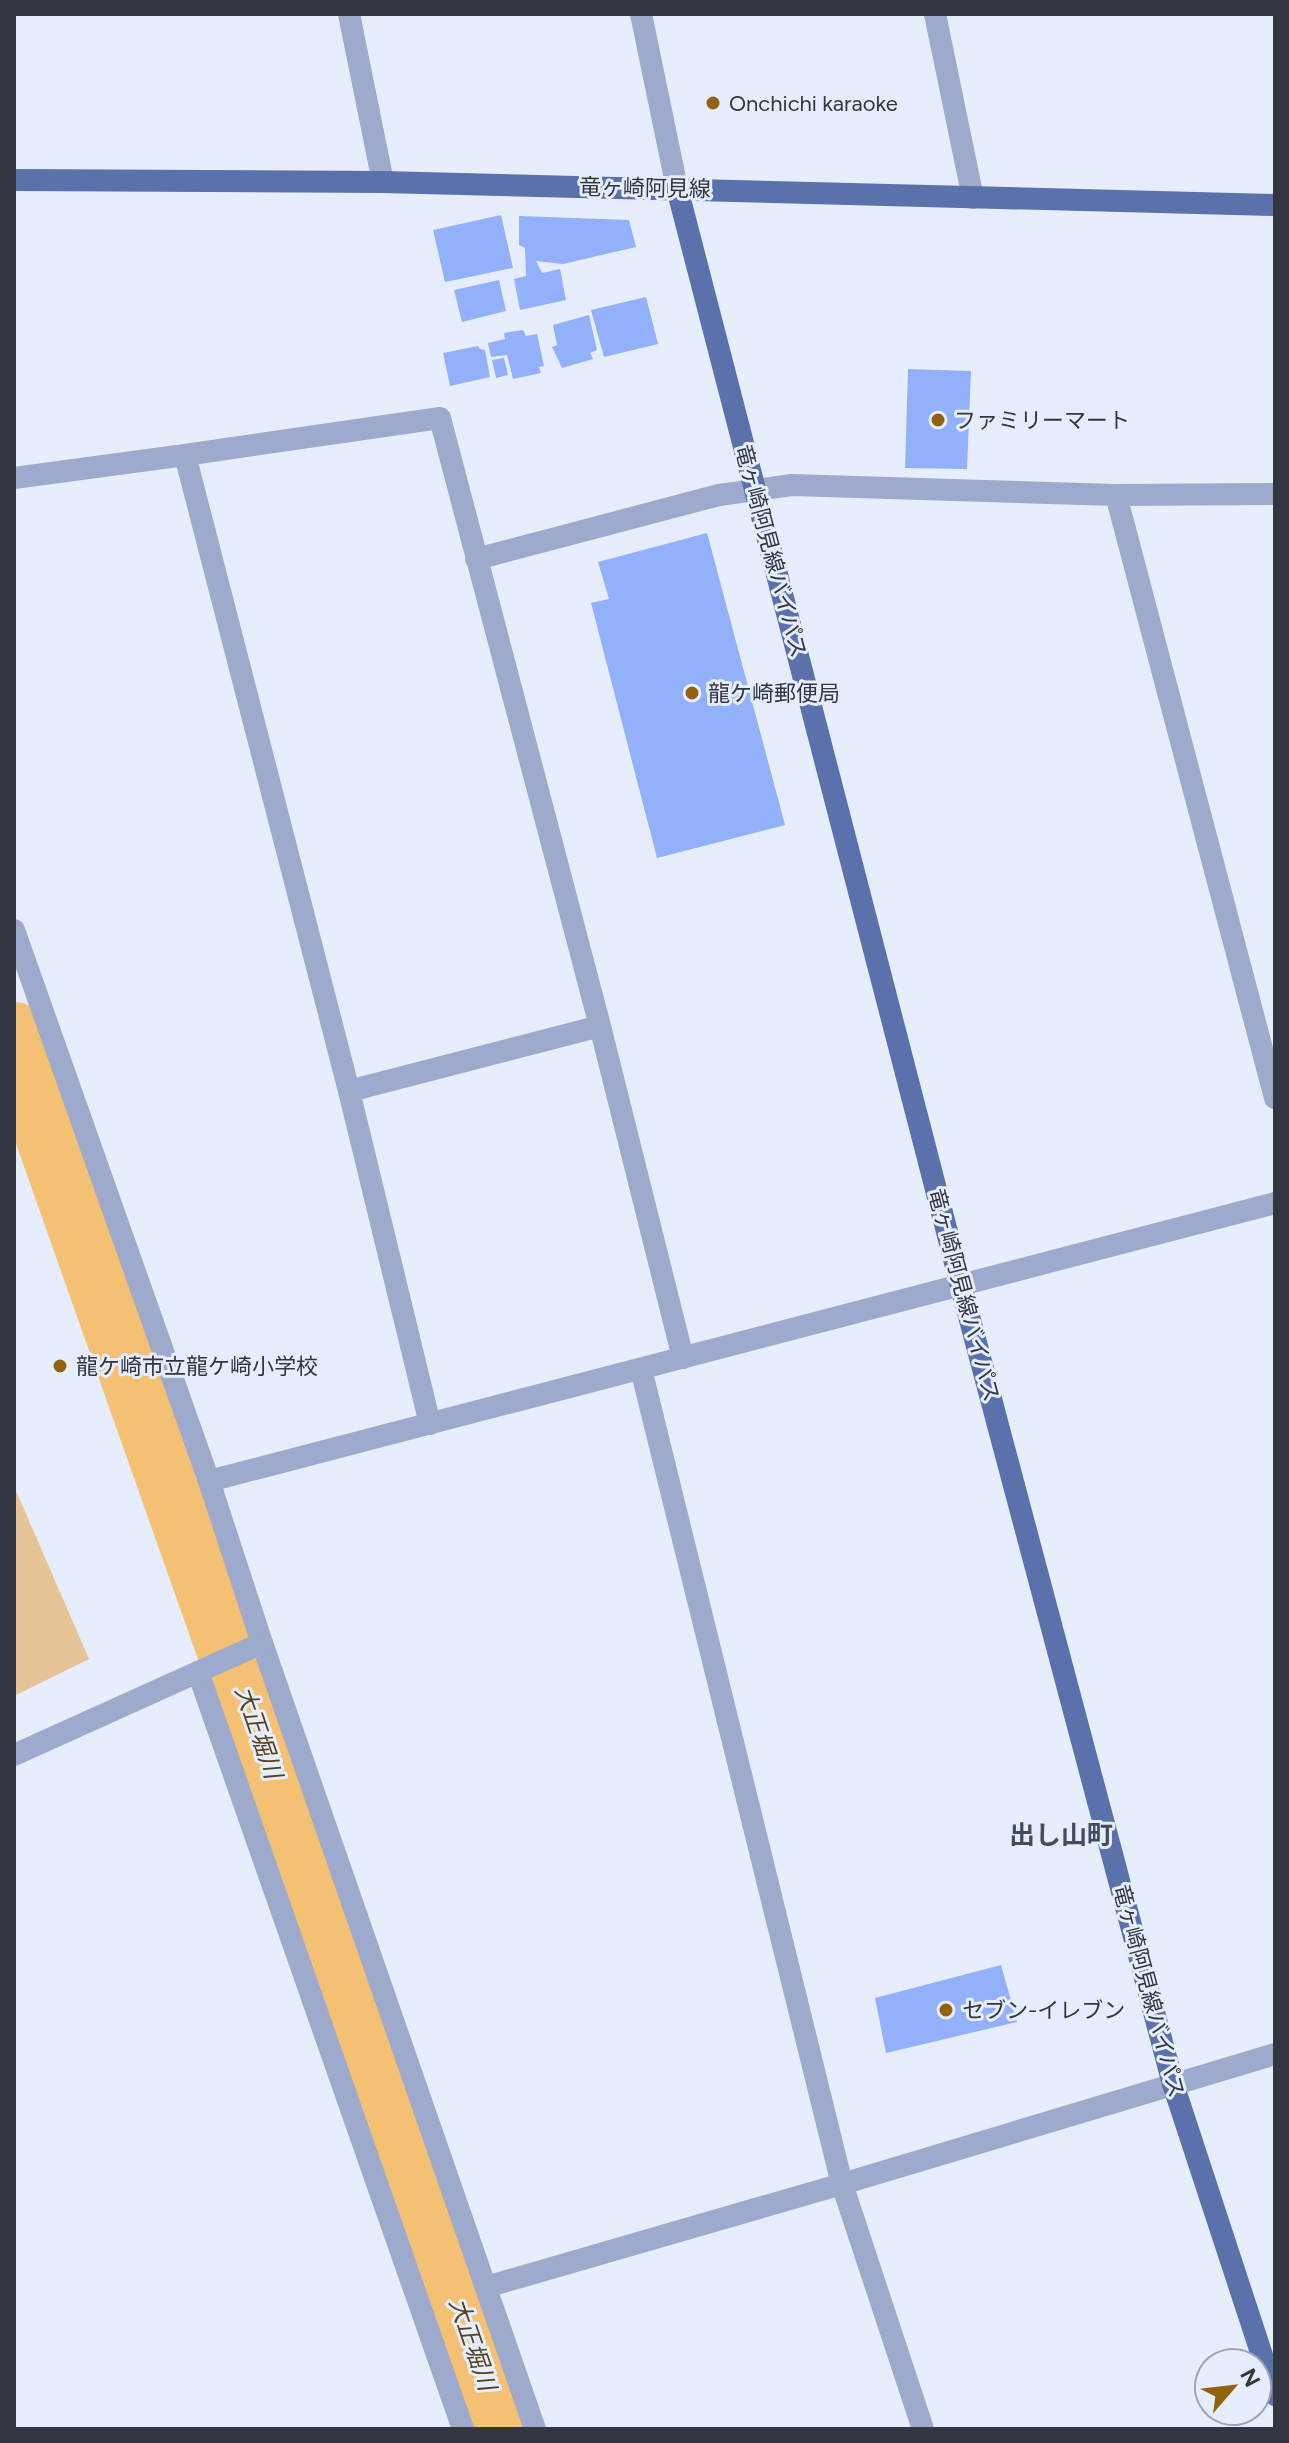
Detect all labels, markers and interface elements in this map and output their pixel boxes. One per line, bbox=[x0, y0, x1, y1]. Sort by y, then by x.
place label: Onchichi karaoke bbox=[729, 90, 898, 117]
marker: Onchichi karaoke bbox=[704, 94, 722, 112]
street label: 竜ヶ崎阿見線 bbox=[579, 173, 711, 203]
place label: ファミリーマート bbox=[954, 407, 1130, 434]
marker: ファミリーマート bbox=[929, 411, 947, 429]
street label: 竜ヶ崎阿見線バイパス bbox=[730, 441, 812, 661]
place label: 龍ケ崎郵便局 bbox=[708, 680, 840, 707]
marker: 龍ケ崎郵便局 bbox=[683, 684, 701, 702]
street label: 竜ヶ崎阿見線バイパス bbox=[923, 1185, 1005, 1405]
place label: 龍ケ崎市立龍ケ崎小学校 bbox=[76, 1353, 318, 1380]
marker: 龍ケ崎市立龍ケ崎小学校 bbox=[51, 1357, 69, 1375]
water label: 大正堀川 bbox=[230, 1682, 289, 1785]
district label: 出し山町 bbox=[1009, 1819, 1113, 1851]
street label: 竜ヶ崎阿見線バイパス bbox=[1108, 1881, 1190, 2101]
place label: セブン-イレブン bbox=[962, 1997, 1125, 2024]
marker: セブン-イレブン bbox=[937, 2001, 955, 2019]
water label: 大正堀川 bbox=[444, 2294, 503, 2397]
north arrow bbox=[1193, 2347, 1273, 2427]
text: N bbox=[1234, 2364, 1266, 2392]

